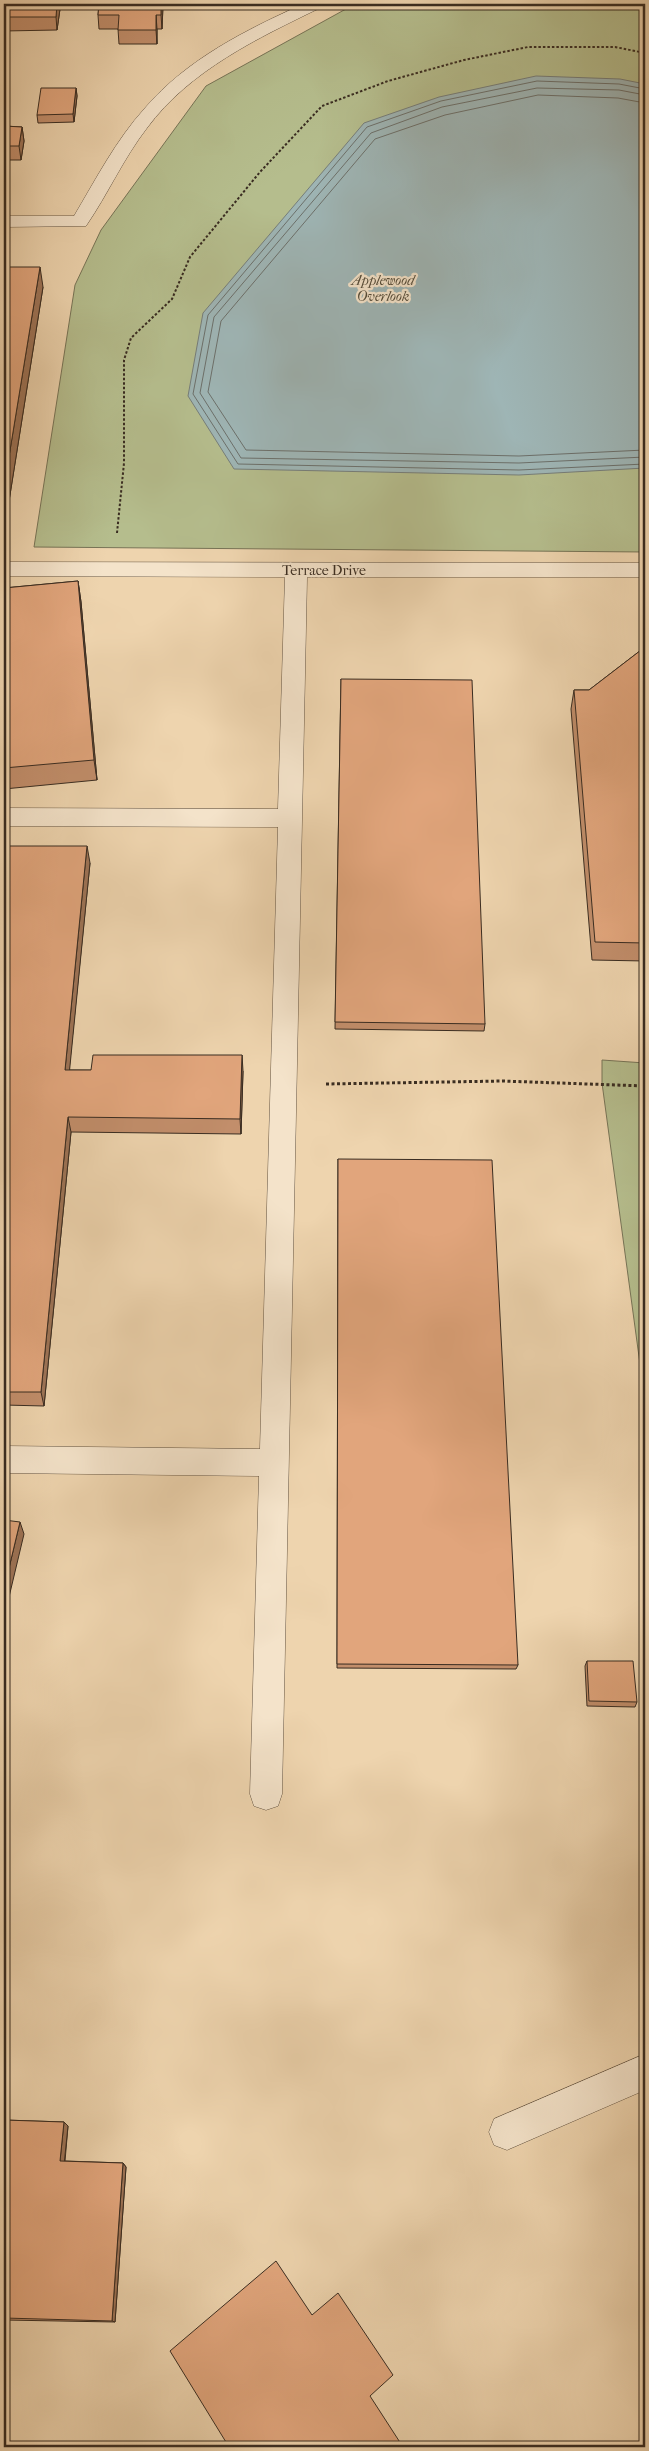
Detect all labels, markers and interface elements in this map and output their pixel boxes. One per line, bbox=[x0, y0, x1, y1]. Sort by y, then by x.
park label: Applewood Overlook bbox=[350, 272, 416, 305]
street label: Terrace Drive bbox=[282, 562, 366, 579]

